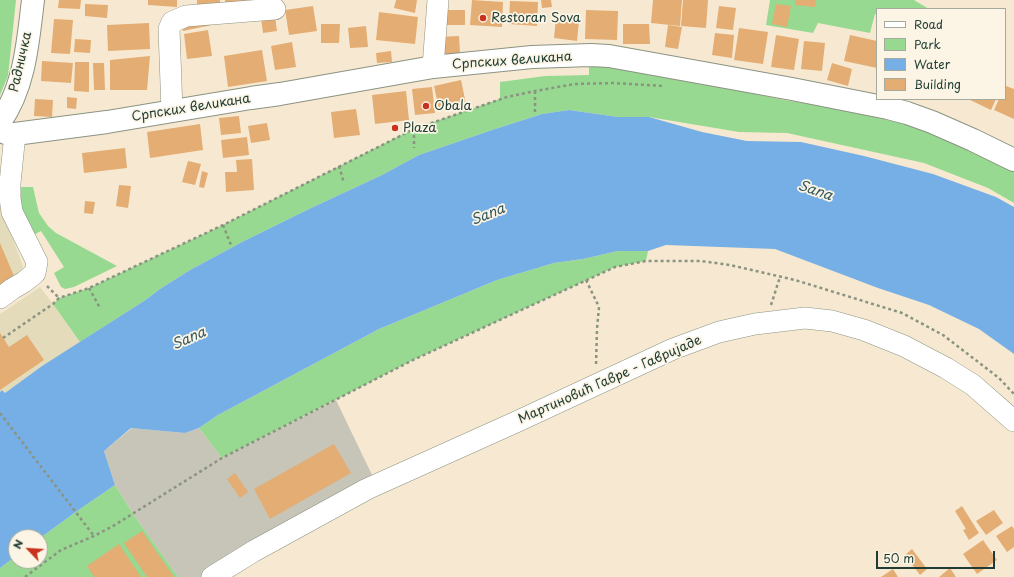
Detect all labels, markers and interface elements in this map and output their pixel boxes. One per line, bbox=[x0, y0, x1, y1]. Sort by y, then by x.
legend bbox=[876, 8, 1006, 100]
place label: Restoran Sova bbox=[491, 10, 581, 26]
marker: Restoran Sova bbox=[478, 13, 488, 23]
text: Road bbox=[914, 15, 943, 33]
street label: Радничка bbox=[6, 30, 36, 94]
text: Park bbox=[914, 35, 941, 53]
street label: Српских великана bbox=[452, 49, 572, 73]
text: Water bbox=[914, 55, 950, 73]
text: Building bbox=[914, 75, 961, 93]
street label: Српских великана bbox=[130, 91, 252, 125]
place label: Obala bbox=[434, 98, 472, 114]
marker: Obala bbox=[421, 101, 431, 111]
place label: Plaza bbox=[403, 120, 437, 136]
marker: Plaza bbox=[390, 123, 400, 133]
water label: Sana bbox=[796, 177, 834, 205]
water label: Sana bbox=[469, 201, 507, 229]
water label: Sana bbox=[170, 324, 208, 354]
street label: Мартиновић Гавре - Гавријаде bbox=[516, 332, 704, 428]
north arrow bbox=[8, 529, 48, 569]
text: N bbox=[8, 537, 27, 552]
scale bar bbox=[878, 543, 997, 569]
text: 50 m bbox=[883, 549, 914, 567]

